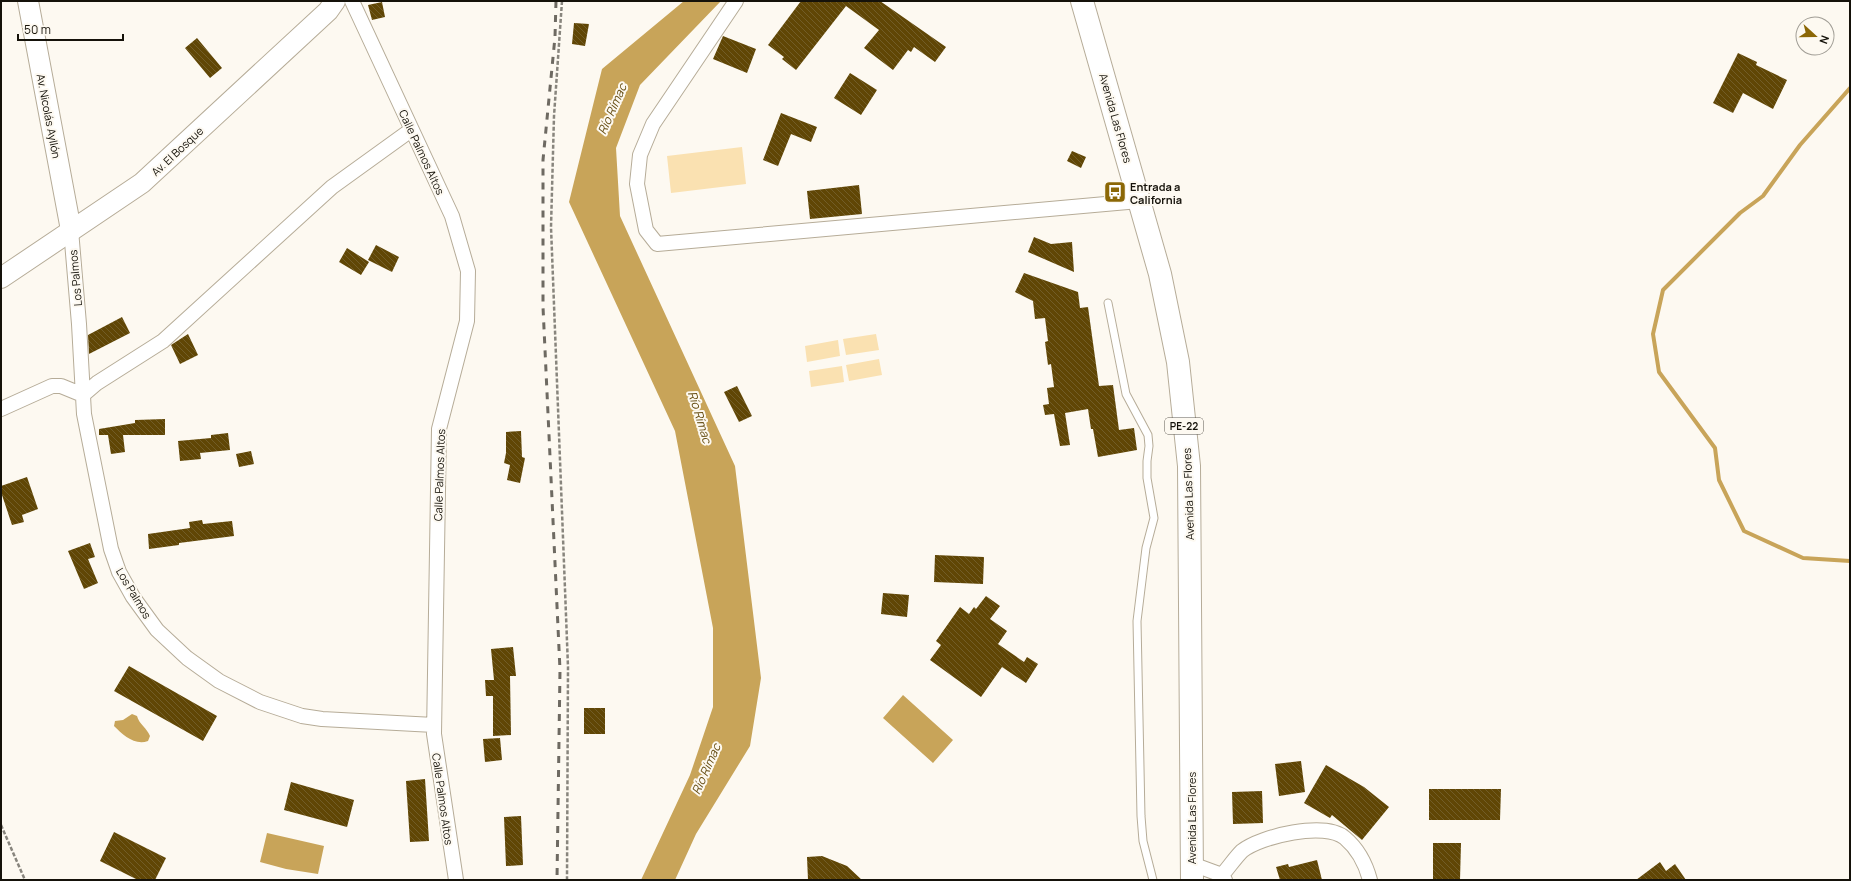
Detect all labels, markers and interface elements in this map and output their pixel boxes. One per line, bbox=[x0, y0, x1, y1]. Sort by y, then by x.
scale bar bbox=[18, 16, 123, 42]
north arrow bbox=[1795, 16, 1835, 56]
text: 50 m bbox=[24, 21, 51, 38]
text: N bbox=[1816, 33, 1833, 46]
street label: Avenida Las Flores bbox=[1096, 71, 1136, 165]
street label: Av. Nicolás Ayllón bbox=[33, 72, 65, 160]
water label: Río Rímac bbox=[593, 80, 631, 137]
street label: Calle Palmos Altos bbox=[396, 107, 448, 197]
street label: Av. El Bosque bbox=[148, 123, 207, 179]
bus stop icon: Entrada a California bbox=[1102, 179, 1128, 205]
place label: Entrada a California bbox=[1130, 179, 1182, 207]
street label: Los Palmos bbox=[65, 249, 85, 307]
water label: Río Rímac bbox=[684, 389, 716, 446]
road number: PE-22 bbox=[1165, 418, 1203, 434]
street label: Calle Palmos Altos bbox=[430, 428, 448, 521]
street label: Avenida Las Flores bbox=[1179, 447, 1197, 540]
street label: Los Palmos bbox=[113, 565, 155, 621]
water label: Río Rímac bbox=[687, 740, 725, 797]
street label: Calle Palmos Altos bbox=[429, 752, 457, 846]
street label: Avenida Las Flores bbox=[1184, 772, 1199, 864]

